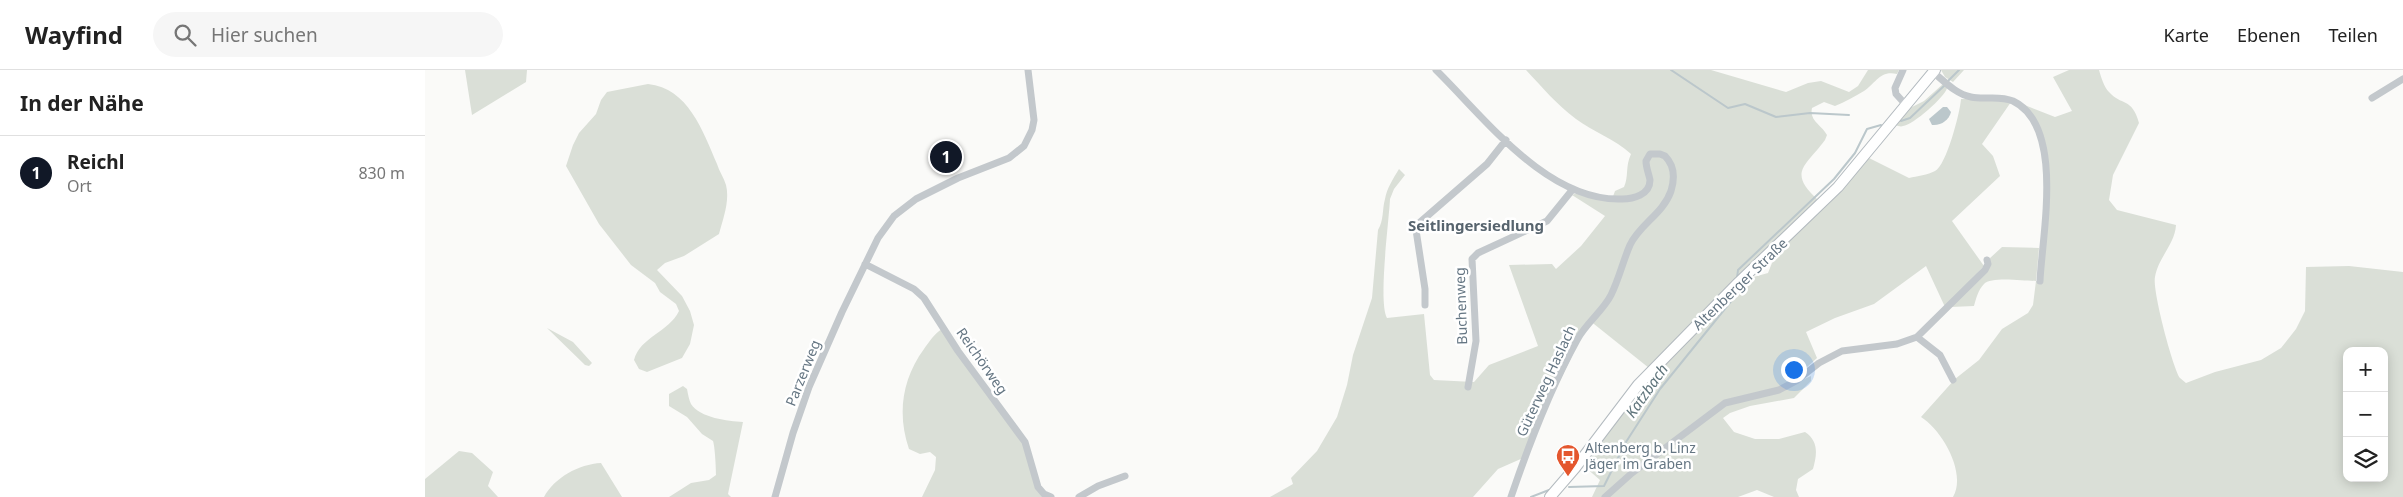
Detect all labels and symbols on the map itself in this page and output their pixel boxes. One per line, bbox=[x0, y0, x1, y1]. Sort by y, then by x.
pin: 1 bbox=[930, 138, 962, 176]
district label: Seitlingersiedlung bbox=[1408, 215, 1544, 235]
street label: Altenberger Straße bbox=[1688, 233, 1791, 334]
street label: Buchenweg bbox=[1450, 267, 1471, 345]
street label: Güterweg Haslach bbox=[1511, 322, 1580, 439]
street label: Reichörweg bbox=[952, 324, 1012, 398]
street label: Parzerweg bbox=[781, 337, 824, 409]
your location bbox=[1781, 357, 1807, 383]
water label: Katzbach bbox=[1620, 360, 1672, 421]
place label: Altenberg b. Linz Jäger im Graben bbox=[1583, 438, 1696, 473]
bus stop icon: Altenberg b. Linz Jäger im Graben bbox=[1555, 443, 1581, 477]

